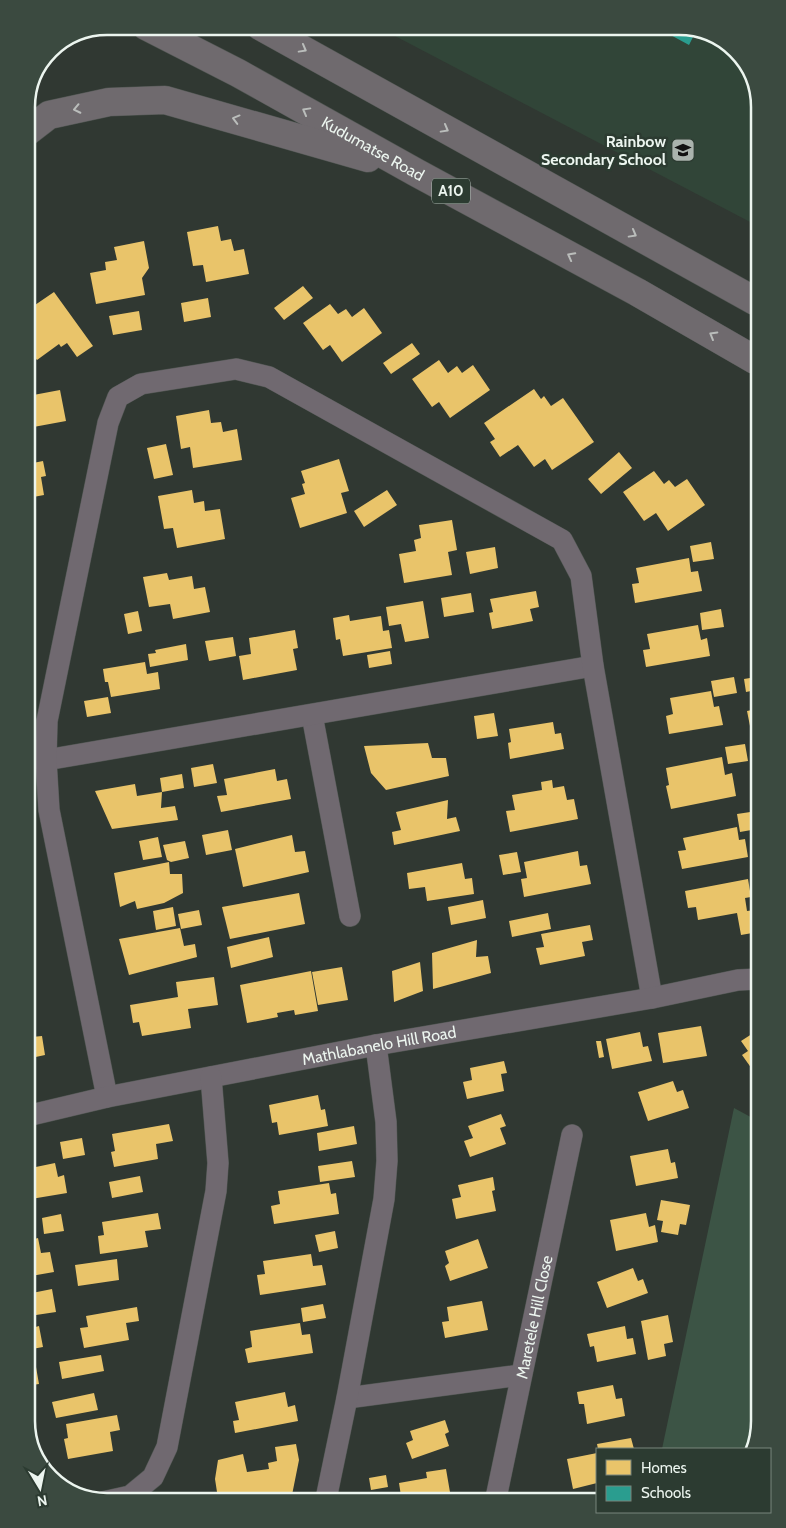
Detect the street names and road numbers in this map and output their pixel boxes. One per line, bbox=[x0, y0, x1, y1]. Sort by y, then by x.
street label: Kudumatse Road bbox=[318, 112, 428, 185]
road number: A10 bbox=[432, 178, 470, 204]
street label: Mathlabanelo Hill Road bbox=[300, 1022, 458, 1069]
street label: Maretele Hill Close bbox=[512, 1253, 556, 1380]

